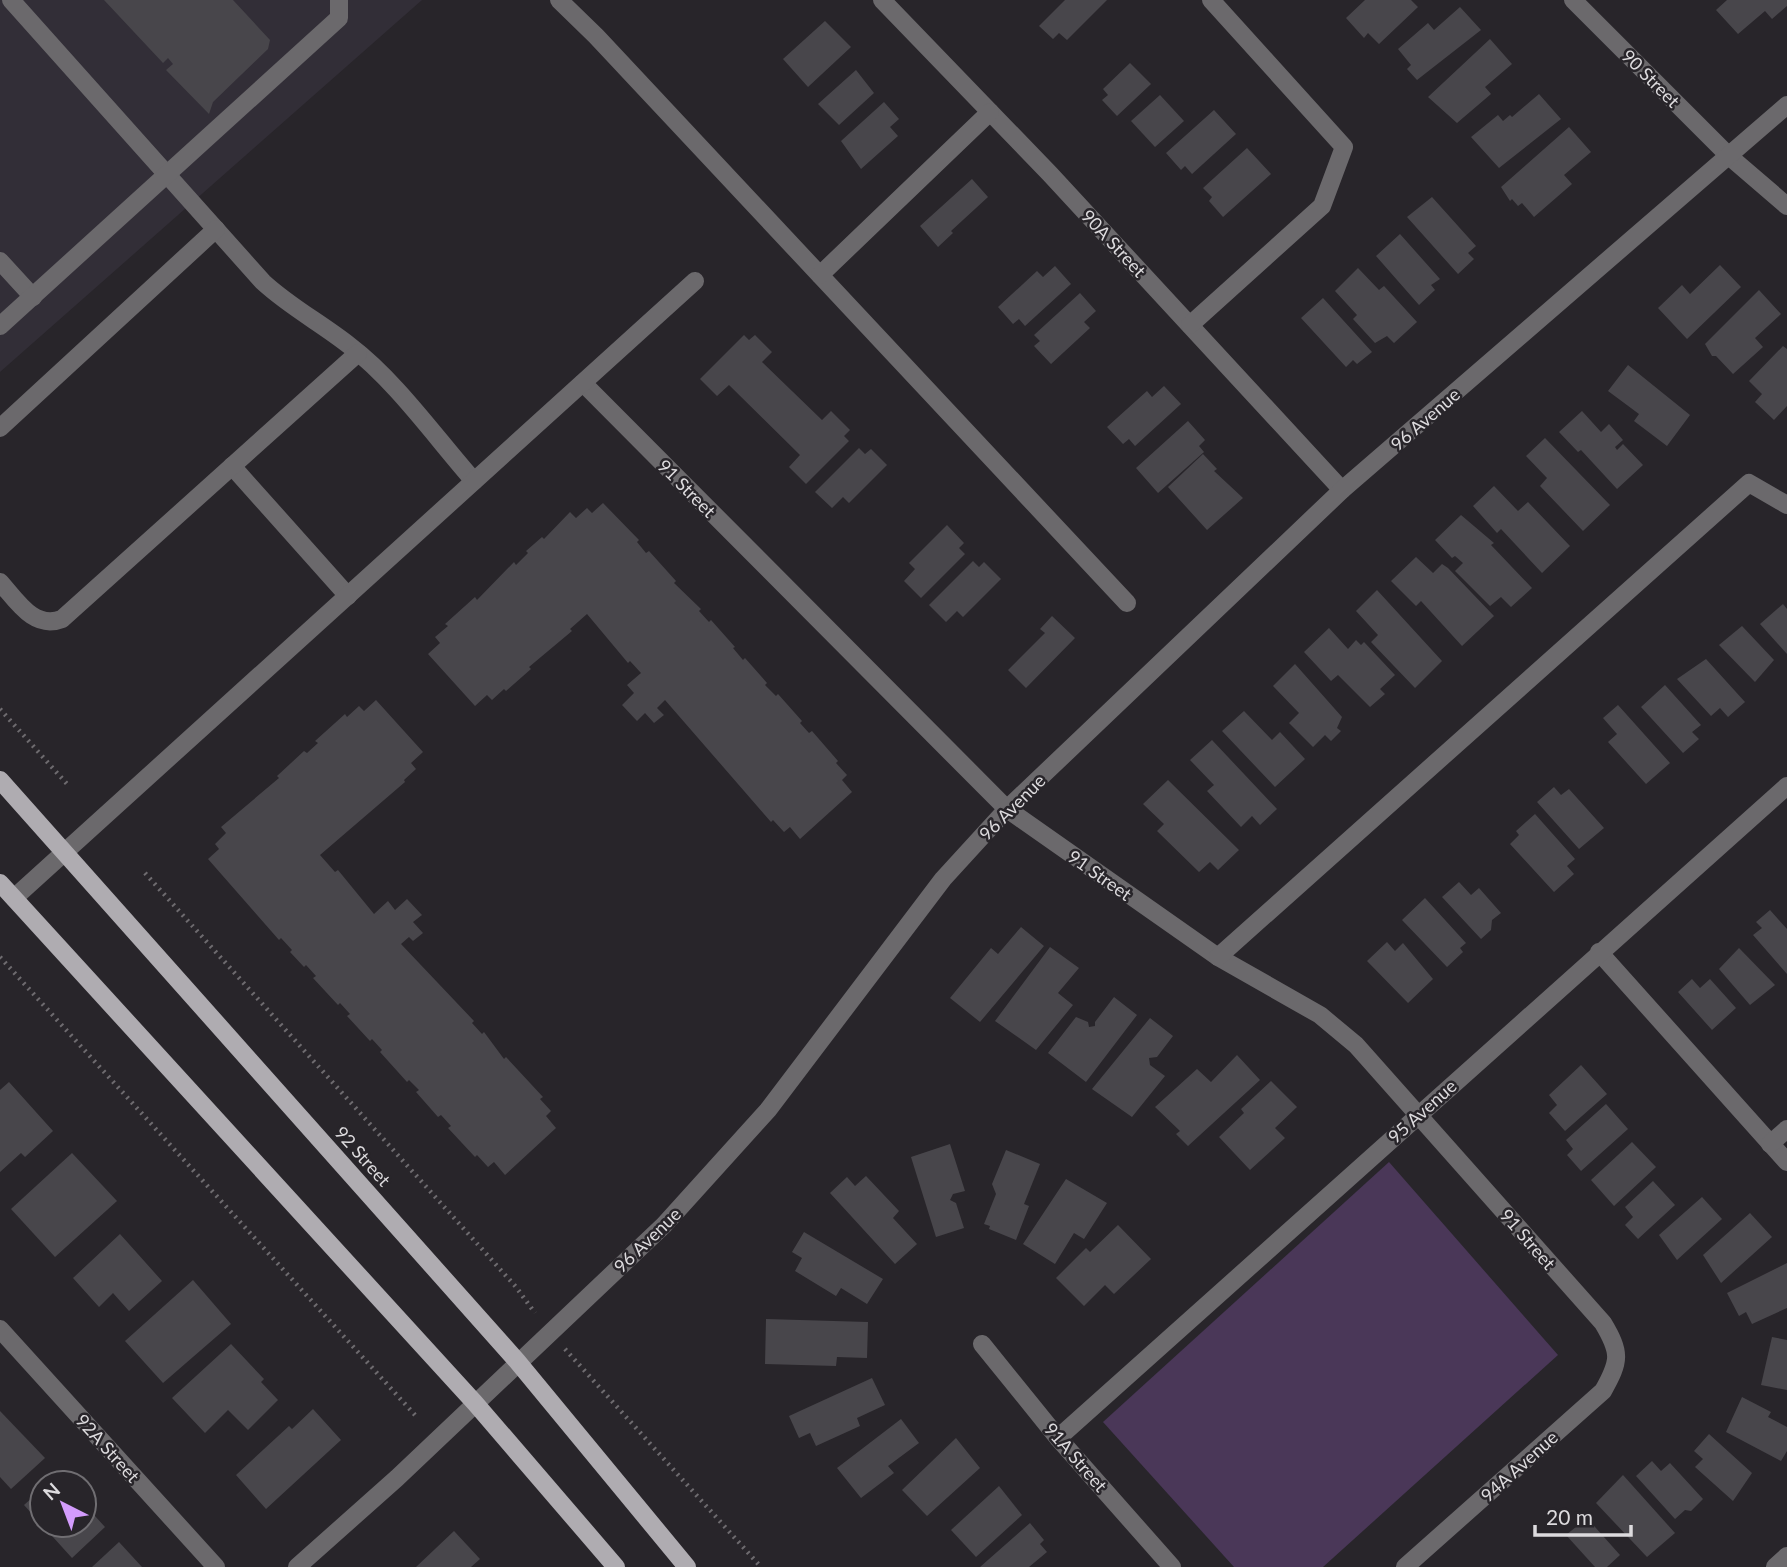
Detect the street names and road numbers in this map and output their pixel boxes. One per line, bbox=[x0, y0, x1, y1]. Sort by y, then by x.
street label: 90 Street bbox=[1617, 44, 1685, 112]
street label: 90A Street bbox=[1077, 205, 1151, 282]
street label: 96 Avenue bbox=[1386, 383, 1464, 455]
street label: 91 Street bbox=[653, 454, 721, 522]
street label: 96 Avenue bbox=[974, 769, 1050, 845]
street label: 91 Street bbox=[1064, 845, 1137, 905]
street label: 95 Avenue bbox=[1383, 1075, 1461, 1147]
street label: 92 Street bbox=[330, 1122, 396, 1191]
street label: 96 Avenue bbox=[609, 1203, 685, 1277]
street label: 91 Street bbox=[1496, 1204, 1561, 1274]
street label: 92A Street bbox=[72, 1409, 145, 1487]
street label: 91A Street bbox=[1040, 1418, 1112, 1497]
street label: 94A Avenue bbox=[1476, 1426, 1562, 1506]

